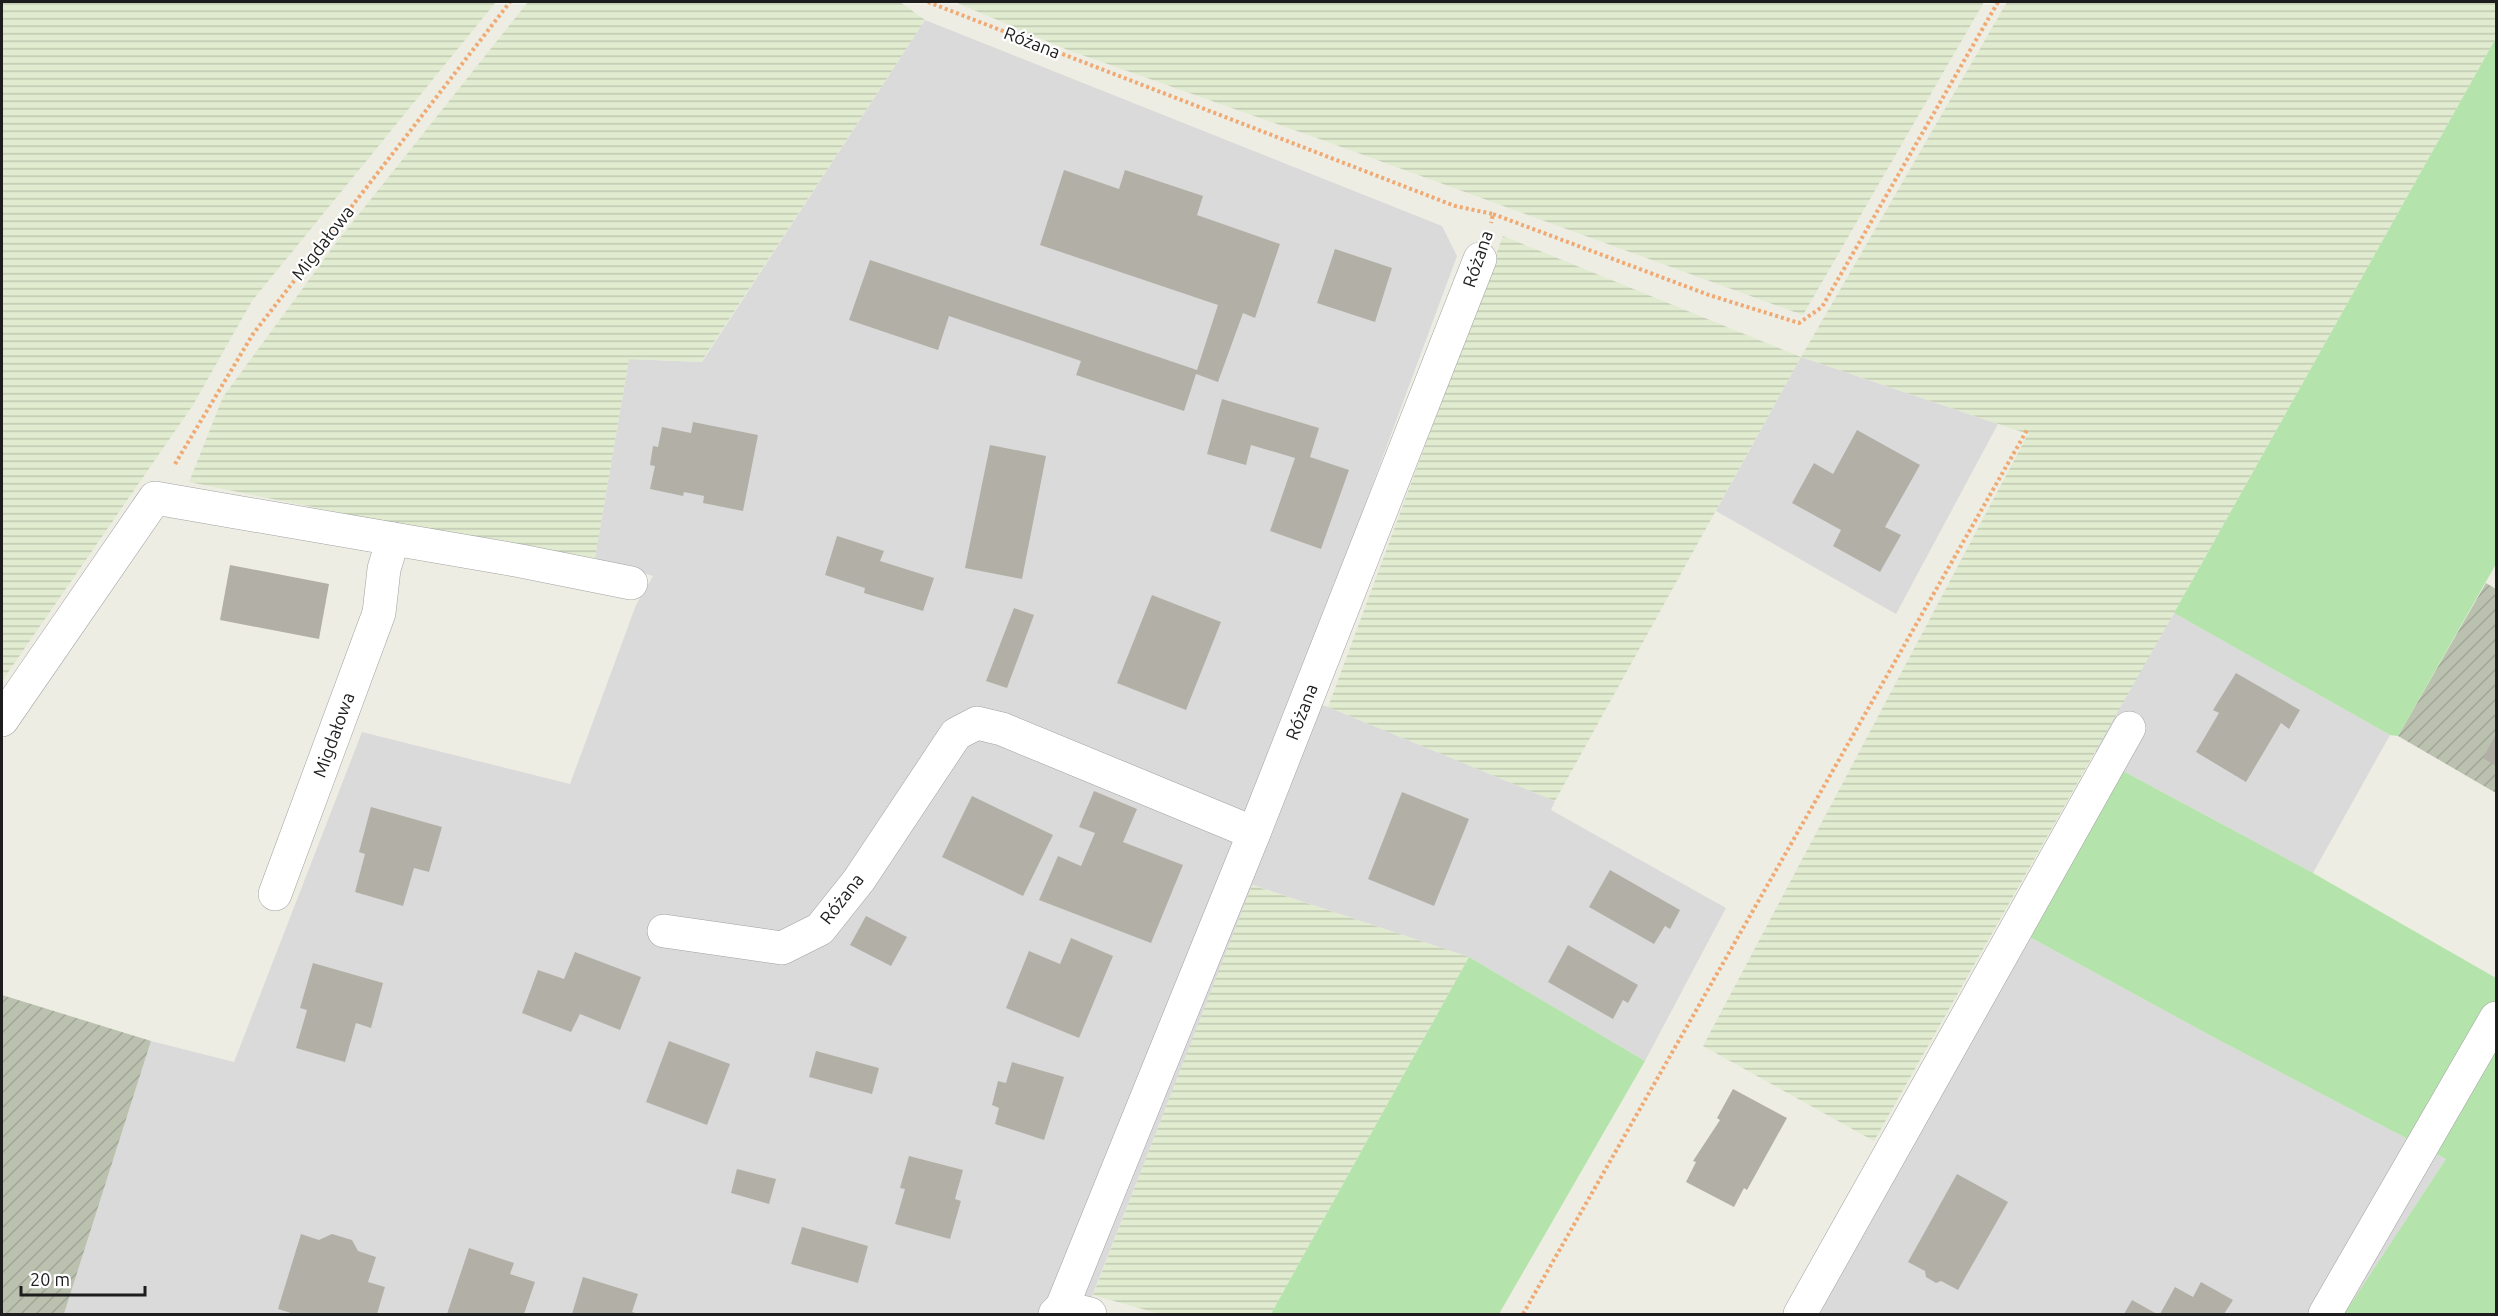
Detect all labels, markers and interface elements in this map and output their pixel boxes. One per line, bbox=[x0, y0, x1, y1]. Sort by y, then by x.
street label: Różana bbox=[1001, 22, 1063, 62]
street label: Migdałowa bbox=[287, 201, 357, 283]
street label: Różana bbox=[1458, 228, 1496, 290]
street label: Różana bbox=[1281, 681, 1321, 743]
street label: Migdałowa bbox=[308, 690, 358, 780]
street label: Różana bbox=[815, 869, 867, 928]
scale bar bbox=[21, 1259, 146, 1297]
text: 20 m bbox=[30, 1269, 70, 1289]

